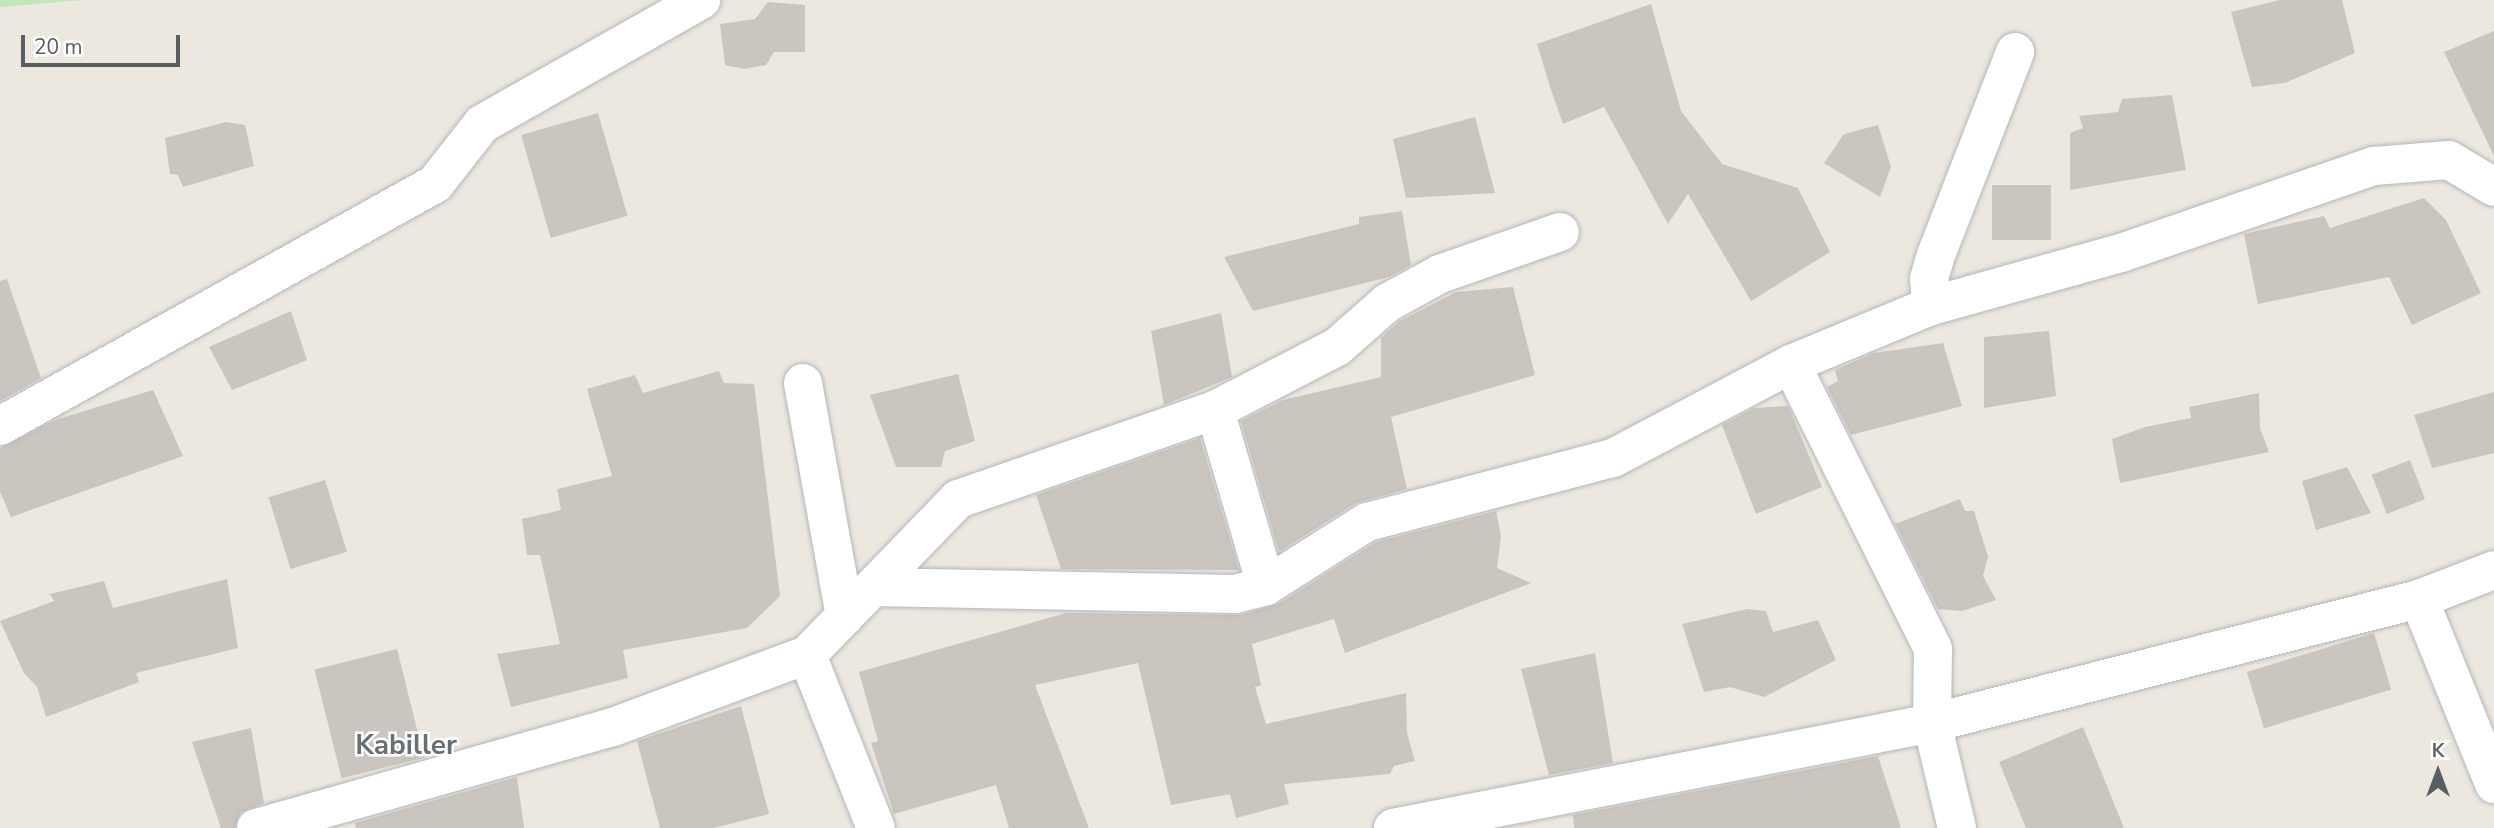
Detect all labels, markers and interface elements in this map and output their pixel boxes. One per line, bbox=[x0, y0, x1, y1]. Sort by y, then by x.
scale bar bbox=[24, 21, 184, 65]
text: 20 m bbox=[34, 33, 83, 61]
district label: Kabiller bbox=[355, 728, 457, 762]
north arrow bbox=[2403, 737, 2473, 807]
text: K bbox=[2432, 738, 2444, 764]

